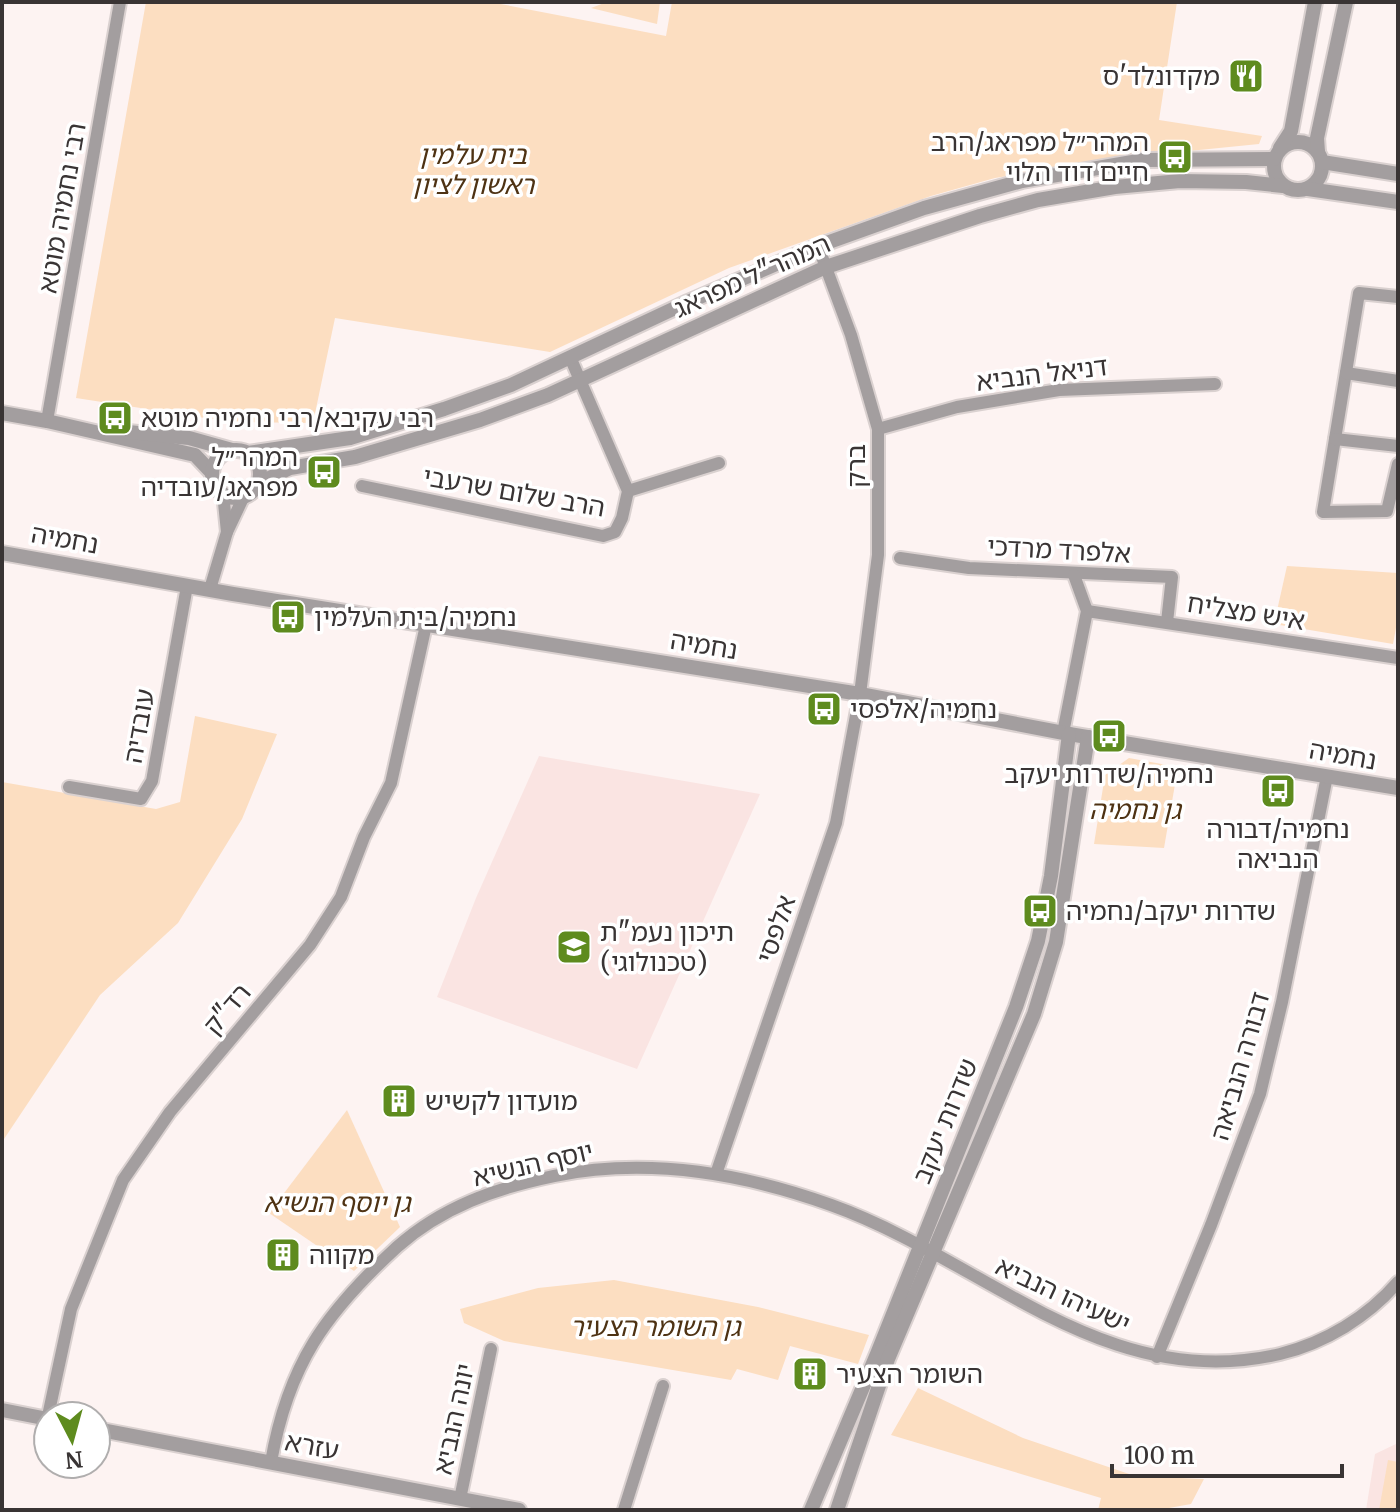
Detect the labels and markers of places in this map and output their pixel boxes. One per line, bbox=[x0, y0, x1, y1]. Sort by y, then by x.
restaurant icon: מקדונלד'ס bbox=[1227, 57, 1265, 95]
place label: מקדונלד'ס bbox=[1103, 59, 1220, 92]
place label: המהר״ל מפראג/הרב חיים דוד הלוי bbox=[931, 125, 1149, 188]
bus stop icon: המהר״ל מפראג/הרב חיים דוד הלוי bbox=[1156, 138, 1194, 176]
bus stop icon: רבי עקיבא/רבי נחמיה מוטא bbox=[96, 399, 134, 437]
place label: רבי עקיבא/רבי נחמיה מוטא bbox=[141, 401, 434, 434]
place label: המהר״ל מפראג/עובדיה bbox=[141, 440, 298, 503]
bus stop icon: המהר״ל מפראג/עובדיה bbox=[305, 453, 343, 491]
bus stop icon: נחמיה/בית העלמין bbox=[269, 598, 307, 636]
place label: נחמיה/בית העלמין bbox=[314, 600, 517, 633]
bus stop icon: נחמיה/אלפסי bbox=[805, 690, 843, 728]
place label: נחמיה/אלפסי bbox=[850, 692, 997, 725]
bus stop icon: נחמיה/שדרות יעקב bbox=[1090, 717, 1128, 755]
place label: נחמיה/שדרות יעקב bbox=[1004, 757, 1214, 790]
bus stop icon: נחמיה/דבורה הנביאה bbox=[1259, 772, 1297, 810]
place label: נחמיה/דבורה הנביאה bbox=[1206, 812, 1350, 875]
bus stop icon: שדרות יעקב/נחמיה bbox=[1021, 892, 1059, 930]
place label: שדרות יעקב/נחמיה bbox=[1066, 894, 1276, 927]
place label: תיכון נעמ"ת (טכנולוגי) bbox=[600, 915, 734, 978]
school or university icon: תיכון נעמ"ת (טכנולוגי) bbox=[555, 928, 593, 966]
building icon: מועדון לקשיש bbox=[380, 1082, 418, 1120]
place label: מועדון לקשיש bbox=[425, 1084, 578, 1117]
building icon: מקווה bbox=[264, 1236, 302, 1274]
place label: מקווה bbox=[309, 1238, 374, 1271]
building icon: השומר הצעיר bbox=[791, 1355, 829, 1393]
place label: השומר הצעיר bbox=[836, 1357, 983, 1390]

